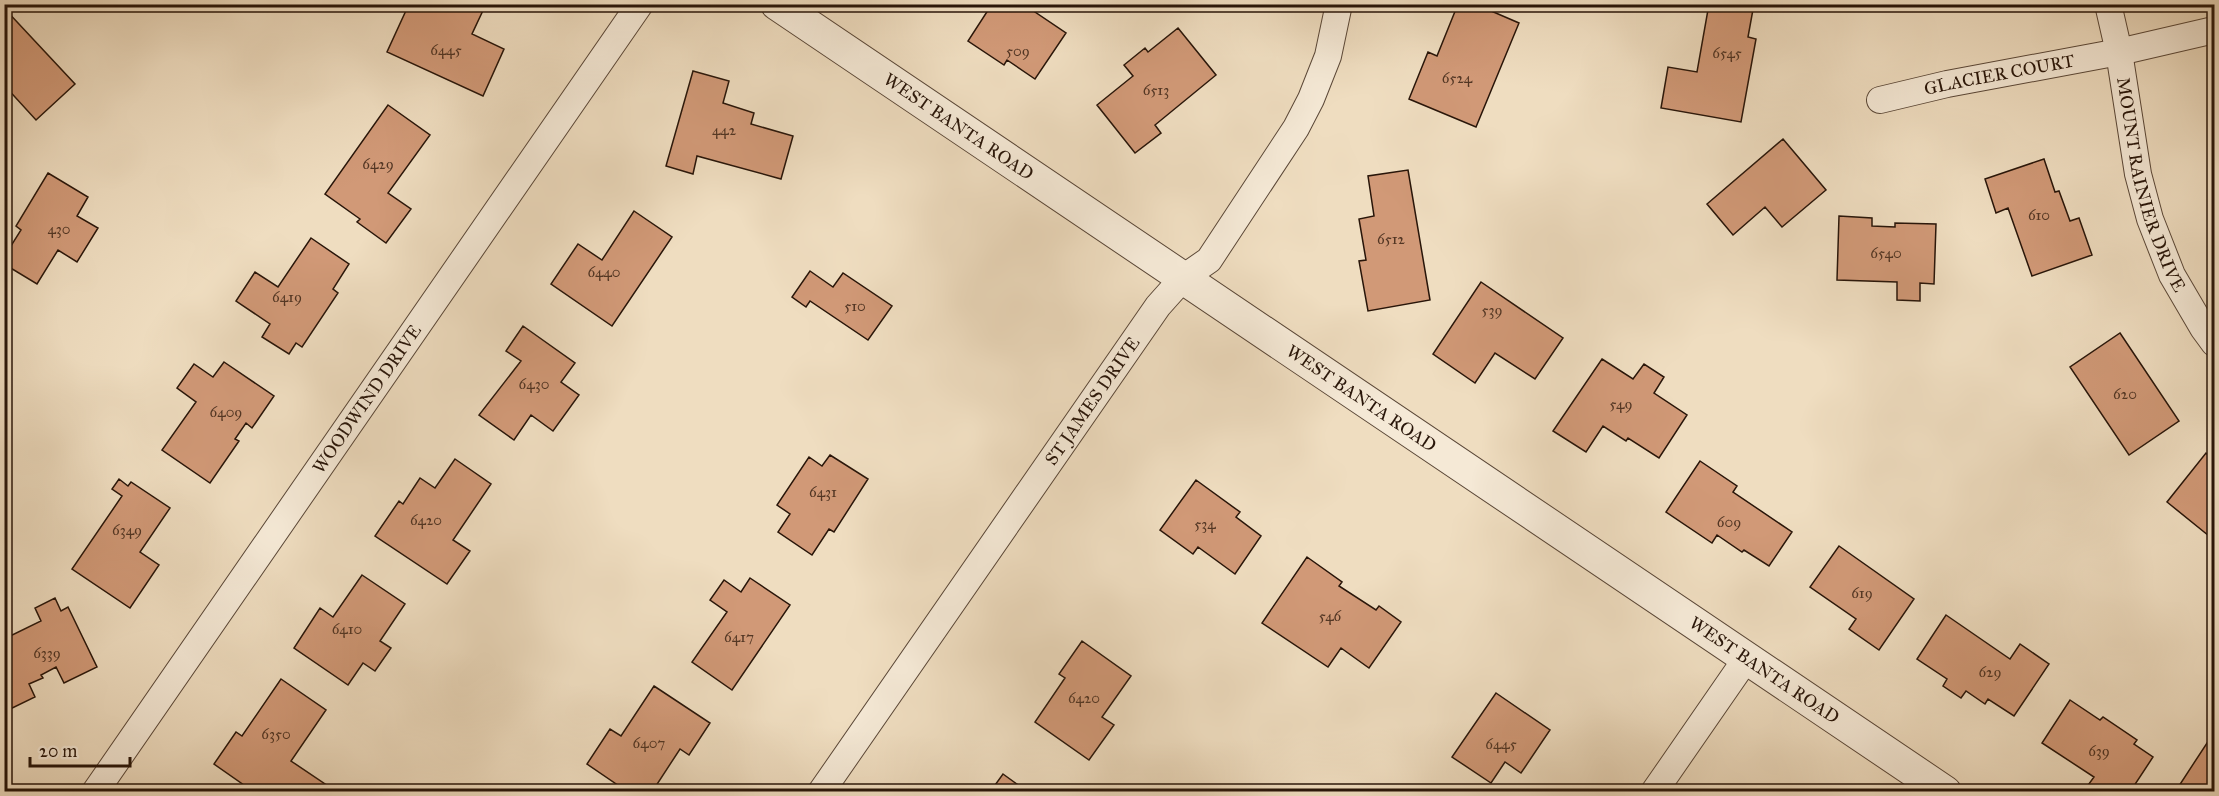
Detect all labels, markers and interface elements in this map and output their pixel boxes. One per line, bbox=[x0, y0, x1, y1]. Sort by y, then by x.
house number: 6445 bbox=[430, 41, 462, 59]
house number: 509 bbox=[1006, 42, 1030, 60]
house number: 6545 bbox=[1712, 44, 1742, 62]
street label: GLACIER COURT bbox=[1922, 49, 2076, 100]
street label: WEST BANTA ROAD bbox=[879, 68, 1038, 185]
house number: 6524 bbox=[1442, 69, 1473, 87]
street label: MOUNT RAINIER DRIVE bbox=[2112, 76, 2191, 296]
house number: 6513 bbox=[1143, 81, 1169, 99]
house number: 442 bbox=[712, 121, 737, 139]
house number: 6429 bbox=[362, 155, 394, 173]
house number: 610 bbox=[2028, 206, 2050, 224]
house number: 430 bbox=[47, 220, 71, 238]
house number: 6512 bbox=[1377, 230, 1406, 248]
house number: 6540 bbox=[1870, 244, 1902, 262]
house number: 6440 bbox=[587, 263, 621, 281]
house number: 6419 bbox=[272, 288, 302, 306]
house number: 510 bbox=[844, 297, 866, 315]
house number: 539 bbox=[1481, 301, 1503, 319]
street label: WOODWIND DRIVE bbox=[308, 320, 426, 478]
street label: ST JAMES DRIVE bbox=[1040, 332, 1144, 469]
street label: WEST BANTA ROAD bbox=[1282, 340, 1441, 457]
house number: 6430 bbox=[519, 375, 549, 393]
house number: 620 bbox=[2113, 385, 2137, 403]
house number: 549 bbox=[1610, 395, 1633, 413]
house number: 6409 bbox=[210, 403, 242, 421]
house number: 6431 bbox=[809, 483, 837, 501]
house number: 6420 bbox=[410, 511, 442, 529]
house number: 609 bbox=[1717, 513, 1741, 531]
house number: 534 bbox=[1194, 515, 1216, 533]
house number: 6349 bbox=[112, 521, 142, 539]
house number: 619 bbox=[1851, 584, 1873, 602]
house number: 546 bbox=[1319, 607, 1343, 625]
street label: WEST BANTA ROAD bbox=[1685, 612, 1843, 728]
house number: 6410 bbox=[332, 620, 362, 638]
house number: 6417 bbox=[724, 628, 754, 646]
house number: 6339 bbox=[33, 644, 61, 662]
house number: 629 bbox=[1978, 663, 2002, 681]
house number: 6420 bbox=[1068, 689, 1100, 707]
house number: 6350 bbox=[261, 725, 291, 743]
scale bar bbox=[30, 730, 130, 768]
house number: 6407 bbox=[633, 734, 665, 752]
house number: 6445 bbox=[1485, 735, 1517, 753]
text: 20 m bbox=[39, 740, 77, 762]
house number: 639 bbox=[2088, 742, 2110, 760]

